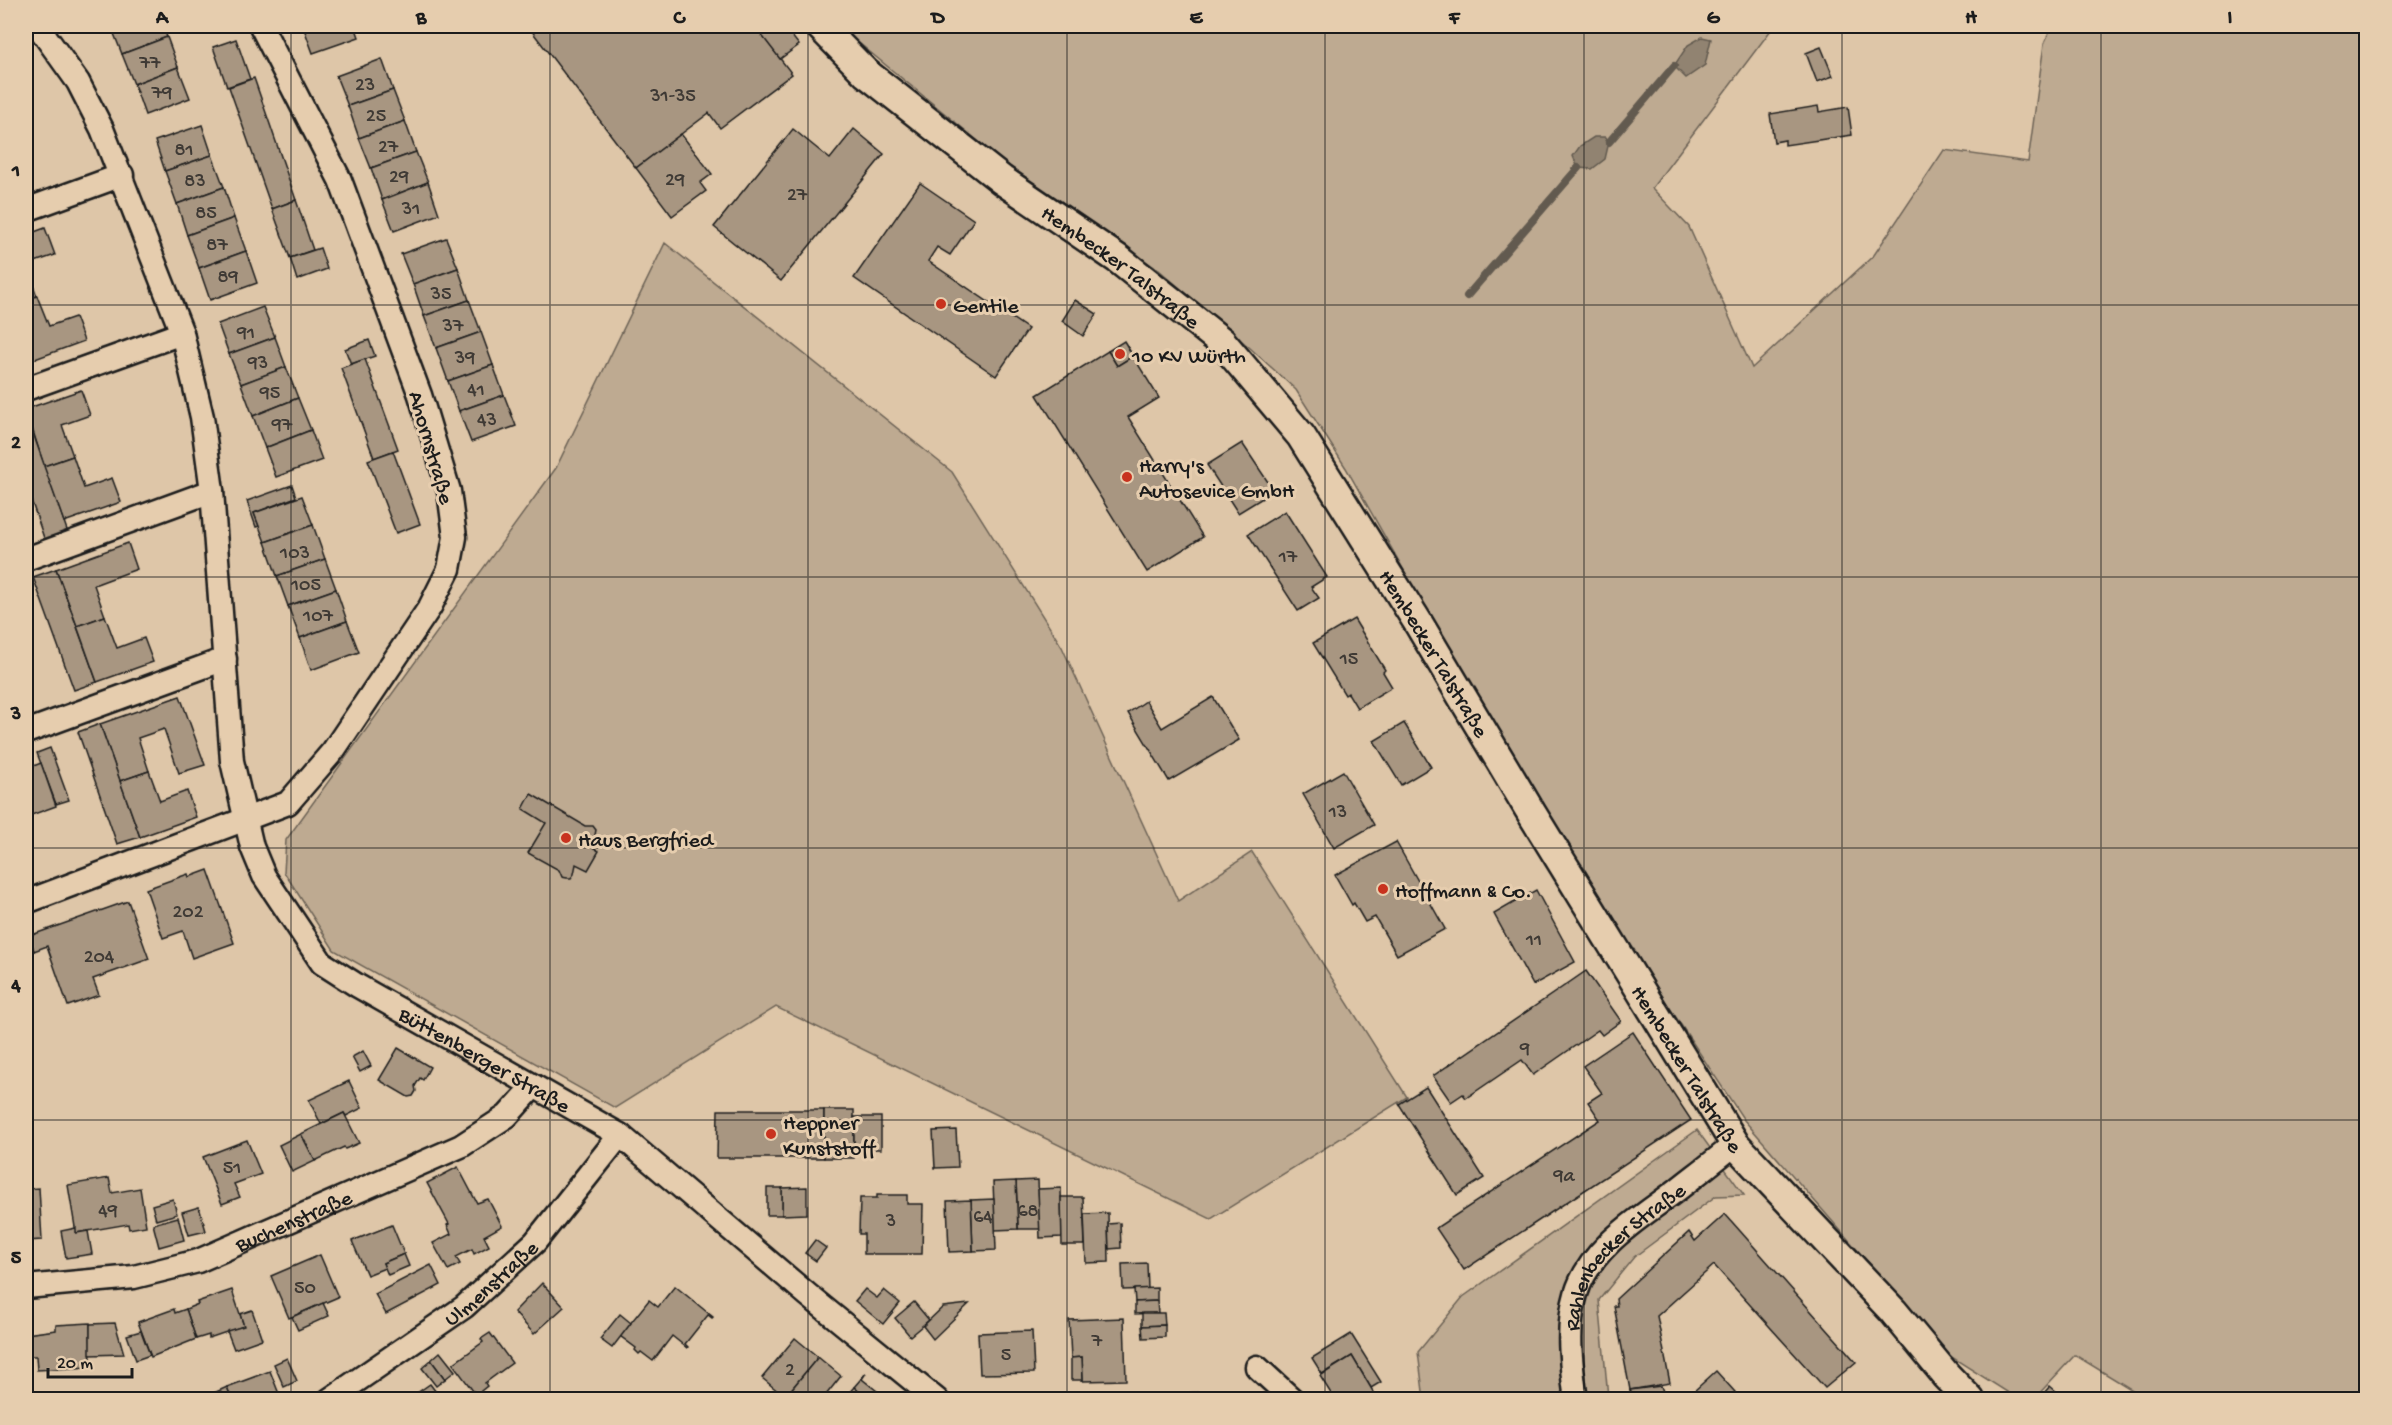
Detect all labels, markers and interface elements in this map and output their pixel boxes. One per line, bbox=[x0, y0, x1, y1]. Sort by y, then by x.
text: A bbox=[155, 8, 170, 31]
text: B bbox=[415, 8, 427, 31]
text: C bbox=[673, 8, 687, 31]
text: D bbox=[929, 8, 945, 31]
text: E bbox=[1190, 8, 1204, 31]
text: F bbox=[1448, 8, 1461, 31]
text: G bbox=[1707, 8, 1721, 31]
text: H bbox=[1965, 8, 1977, 31]
text: I bbox=[2228, 8, 2233, 31]
house number: 77 bbox=[139, 53, 161, 76]
house number: 23 bbox=[355, 75, 375, 98]
house number: 79 bbox=[151, 83, 172, 106]
house number: 31-35 bbox=[649, 86, 696, 109]
house number: 25 bbox=[366, 106, 386, 129]
house number: 27 bbox=[378, 137, 399, 160]
house number: 81 bbox=[174, 140, 194, 163]
text: 1 bbox=[11, 161, 20, 184]
house number: 29 bbox=[389, 167, 409, 190]
house number: 29 bbox=[665, 170, 685, 193]
house number: 83 bbox=[184, 171, 206, 194]
house number: 27 bbox=[787, 185, 808, 208]
house number: 31 bbox=[401, 199, 420, 222]
street label: Hembecker Talstraße bbox=[1035, 201, 1204, 337]
house number: 85 bbox=[195, 203, 217, 226]
house number: 87 bbox=[206, 235, 228, 258]
house number: 89 bbox=[218, 267, 238, 290]
house number: 35 bbox=[430, 284, 451, 307]
place label: Gentile bbox=[953, 295, 1019, 321]
marker: Gentile bbox=[934, 297, 948, 311]
house number: 37 bbox=[442, 316, 464, 339]
house number: 91 bbox=[236, 323, 255, 346]
place label: 10 KV Würth bbox=[1131, 345, 1246, 371]
marker: 10 KV Würth bbox=[1113, 347, 1127, 361]
house number: 39 bbox=[454, 348, 475, 371]
house number: 93 bbox=[247, 353, 268, 376]
house number: 41 bbox=[467, 380, 485, 403]
house number: 95 bbox=[259, 383, 280, 406]
street label: Ahornstraße bbox=[401, 389, 458, 508]
house number: 43 bbox=[477, 410, 497, 433]
house number: 97 bbox=[271, 415, 293, 438]
text: 2 bbox=[11, 433, 21, 456]
place label: Harry's Autosevice GmbH bbox=[1139, 455, 1295, 506]
marker: Harry's Autosevice GmbH bbox=[1120, 470, 1134, 484]
house number: 103 bbox=[279, 543, 310, 566]
house number: 17 bbox=[1278, 547, 1298, 570]
street label: Hembecker Talstraße bbox=[1371, 566, 1493, 744]
house number: 105 bbox=[290, 575, 321, 598]
house number: 107 bbox=[302, 606, 334, 629]
house number: 15 bbox=[1339, 649, 1358, 672]
text: 3 bbox=[10, 704, 21, 727]
house number: 13 bbox=[1328, 802, 1347, 825]
place label: Haus Bergfried bbox=[578, 829, 715, 855]
marker: Haus Bergfried bbox=[559, 831, 573, 845]
place label: Hoffmann & Co. bbox=[1395, 880, 1532, 906]
marker: Hoffmann & Co. bbox=[1376, 882, 1390, 896]
house number: 202 bbox=[173, 902, 204, 925]
house number: 11 bbox=[1525, 930, 1542, 953]
house number: 204 bbox=[84, 947, 115, 970]
text: 4 bbox=[10, 976, 21, 999]
street label: Hembecker Talstraße bbox=[1623, 981, 1746, 1161]
street label: Büttenberger Straße bbox=[392, 1002, 574, 1121]
house number: 9 bbox=[1519, 1039, 1530, 1062]
place label: Heppner Kunststoff bbox=[783, 1112, 877, 1163]
marker: Heppner Kunststoff bbox=[764, 1127, 778, 1141]
house number: 51 bbox=[223, 1158, 241, 1181]
house number: 9a bbox=[1552, 1166, 1575, 1189]
street label: Rahlenbecker Straße bbox=[1561, 1179, 1693, 1332]
street label: Buchenstraße bbox=[231, 1186, 357, 1260]
house number: 49 bbox=[98, 1201, 118, 1224]
house number: 68 bbox=[1017, 1201, 1039, 1224]
house number: 64 bbox=[973, 1207, 993, 1230]
house number: 3 bbox=[885, 1211, 896, 1234]
street label: Ulmenstraße bbox=[440, 1236, 546, 1334]
text: 5 bbox=[11, 1248, 22, 1271]
house number: 50 bbox=[294, 1278, 316, 1301]
house number: 7 bbox=[1091, 1331, 1103, 1354]
scale bar bbox=[48, 1341, 132, 1379]
house number: 5 bbox=[1001, 1345, 1011, 1368]
text: 20 m bbox=[57, 1354, 93, 1375]
house number: 2 bbox=[785, 1360, 795, 1383]

